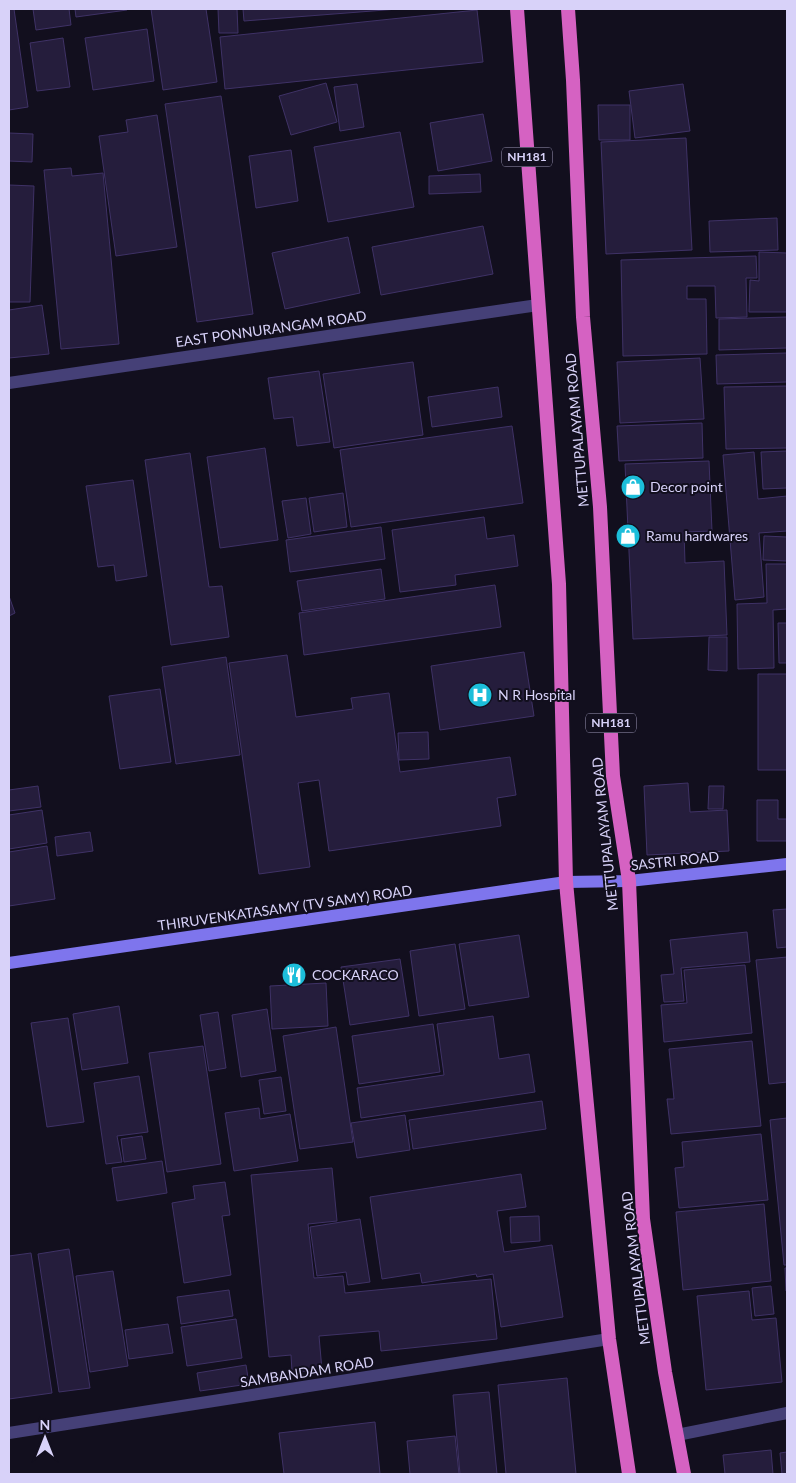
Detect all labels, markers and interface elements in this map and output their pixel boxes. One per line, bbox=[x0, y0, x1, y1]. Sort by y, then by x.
road number: NH181 bbox=[502, 148, 552, 166]
street label: EAST PONNURANGAM ROAD bbox=[174, 307, 368, 350]
street label: METTUPALAYAM ROAD bbox=[561, 352, 592, 508]
shop icon: Decor point bbox=[620, 474, 646, 500]
place label: Decor point bbox=[650, 478, 723, 495]
shop icon: Ramu hardwares bbox=[615, 523, 641, 549]
place label: Ramu hardwares bbox=[646, 527, 748, 544]
hospital icon: N R Hospital bbox=[467, 682, 493, 708]
place label: N R Hospital bbox=[498, 686, 576, 703]
road number: NH181 bbox=[586, 714, 636, 732]
street label: METTUPALAYAM ROAD bbox=[588, 756, 621, 912]
street label: SASTRI ROAD bbox=[630, 847, 720, 874]
street label: THIRUVENKATASAMY (TV SAMY) ROAD bbox=[157, 881, 413, 934]
restaurant icon: COCKARACO bbox=[281, 962, 307, 988]
place label: COCKARACO bbox=[312, 966, 399, 983]
street label: METTUPALAYAM ROAD bbox=[618, 1190, 653, 1346]
street label: SAMBANDAM ROAD bbox=[239, 1353, 375, 1390]
north arrow bbox=[20, 1413, 70, 1463]
text: N bbox=[40, 1416, 50, 1433]

